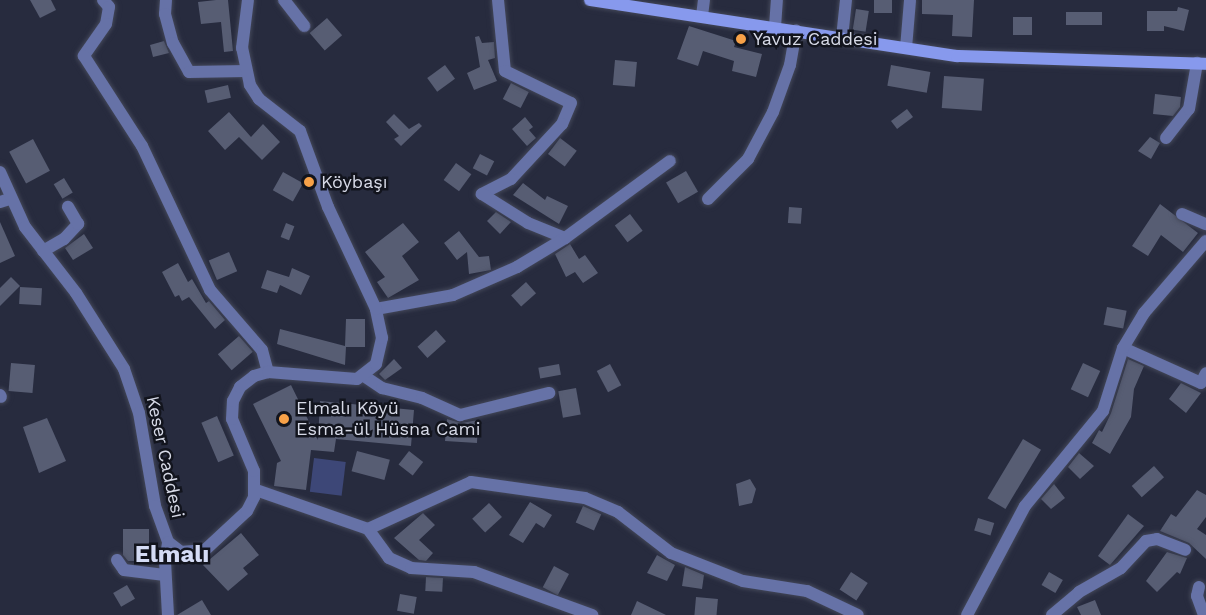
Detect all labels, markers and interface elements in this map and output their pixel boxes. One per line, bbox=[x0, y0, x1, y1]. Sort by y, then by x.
place label: Yavuz Caddesi bbox=[753, 28, 878, 50]
marker: Yavuz Caddesi bbox=[734, 32, 748, 46]
place label: Köybaşı bbox=[321, 171, 388, 193]
marker: Köybaşı bbox=[302, 175, 316, 189]
street label: Keser Caddesi bbox=[141, 394, 189, 520]
place label: Elmalı Köyü Esma-ül Hüsna Cami bbox=[296, 398, 482, 440]
marker: Elmalı Köyü Esma-ül Hüsna Cami bbox=[277, 412, 291, 426]
district label: Elmalı bbox=[135, 541, 209, 569]

